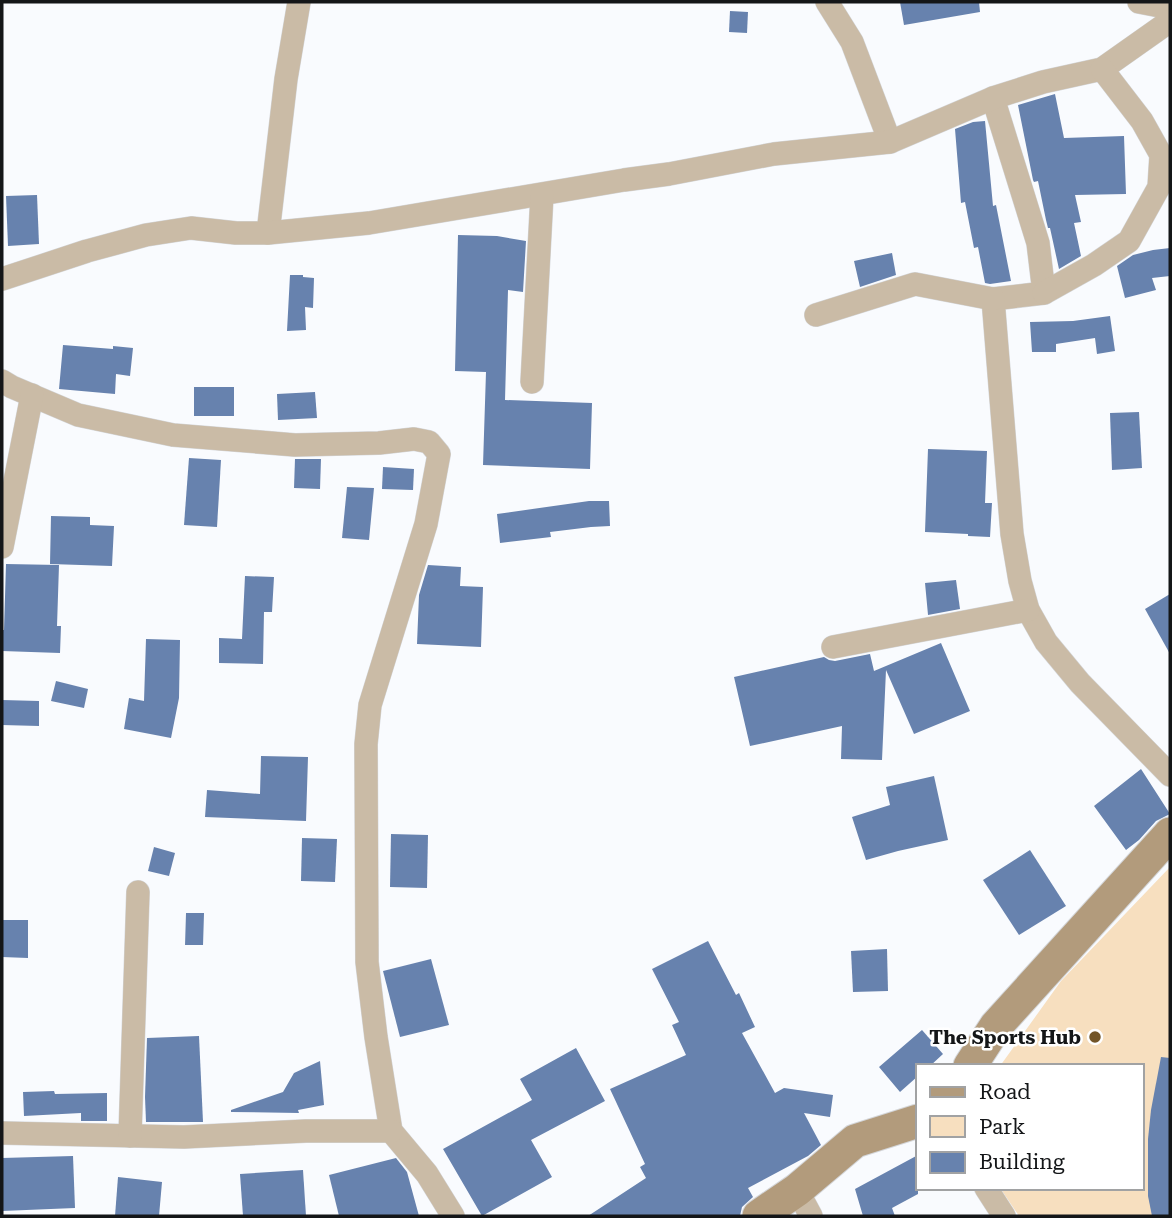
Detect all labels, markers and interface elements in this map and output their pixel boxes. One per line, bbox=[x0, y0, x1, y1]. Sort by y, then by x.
place label: The Sports Hub bbox=[929, 1026, 1081, 1049]
marker: The Sports Hub bbox=[1087, 1029, 1103, 1045]
legend bbox=[916, 1064, 1144, 1190]
text: Road bbox=[979, 1080, 1031, 1104]
text: Park bbox=[979, 1115, 1025, 1139]
text: Building bbox=[979, 1150, 1065, 1174]

